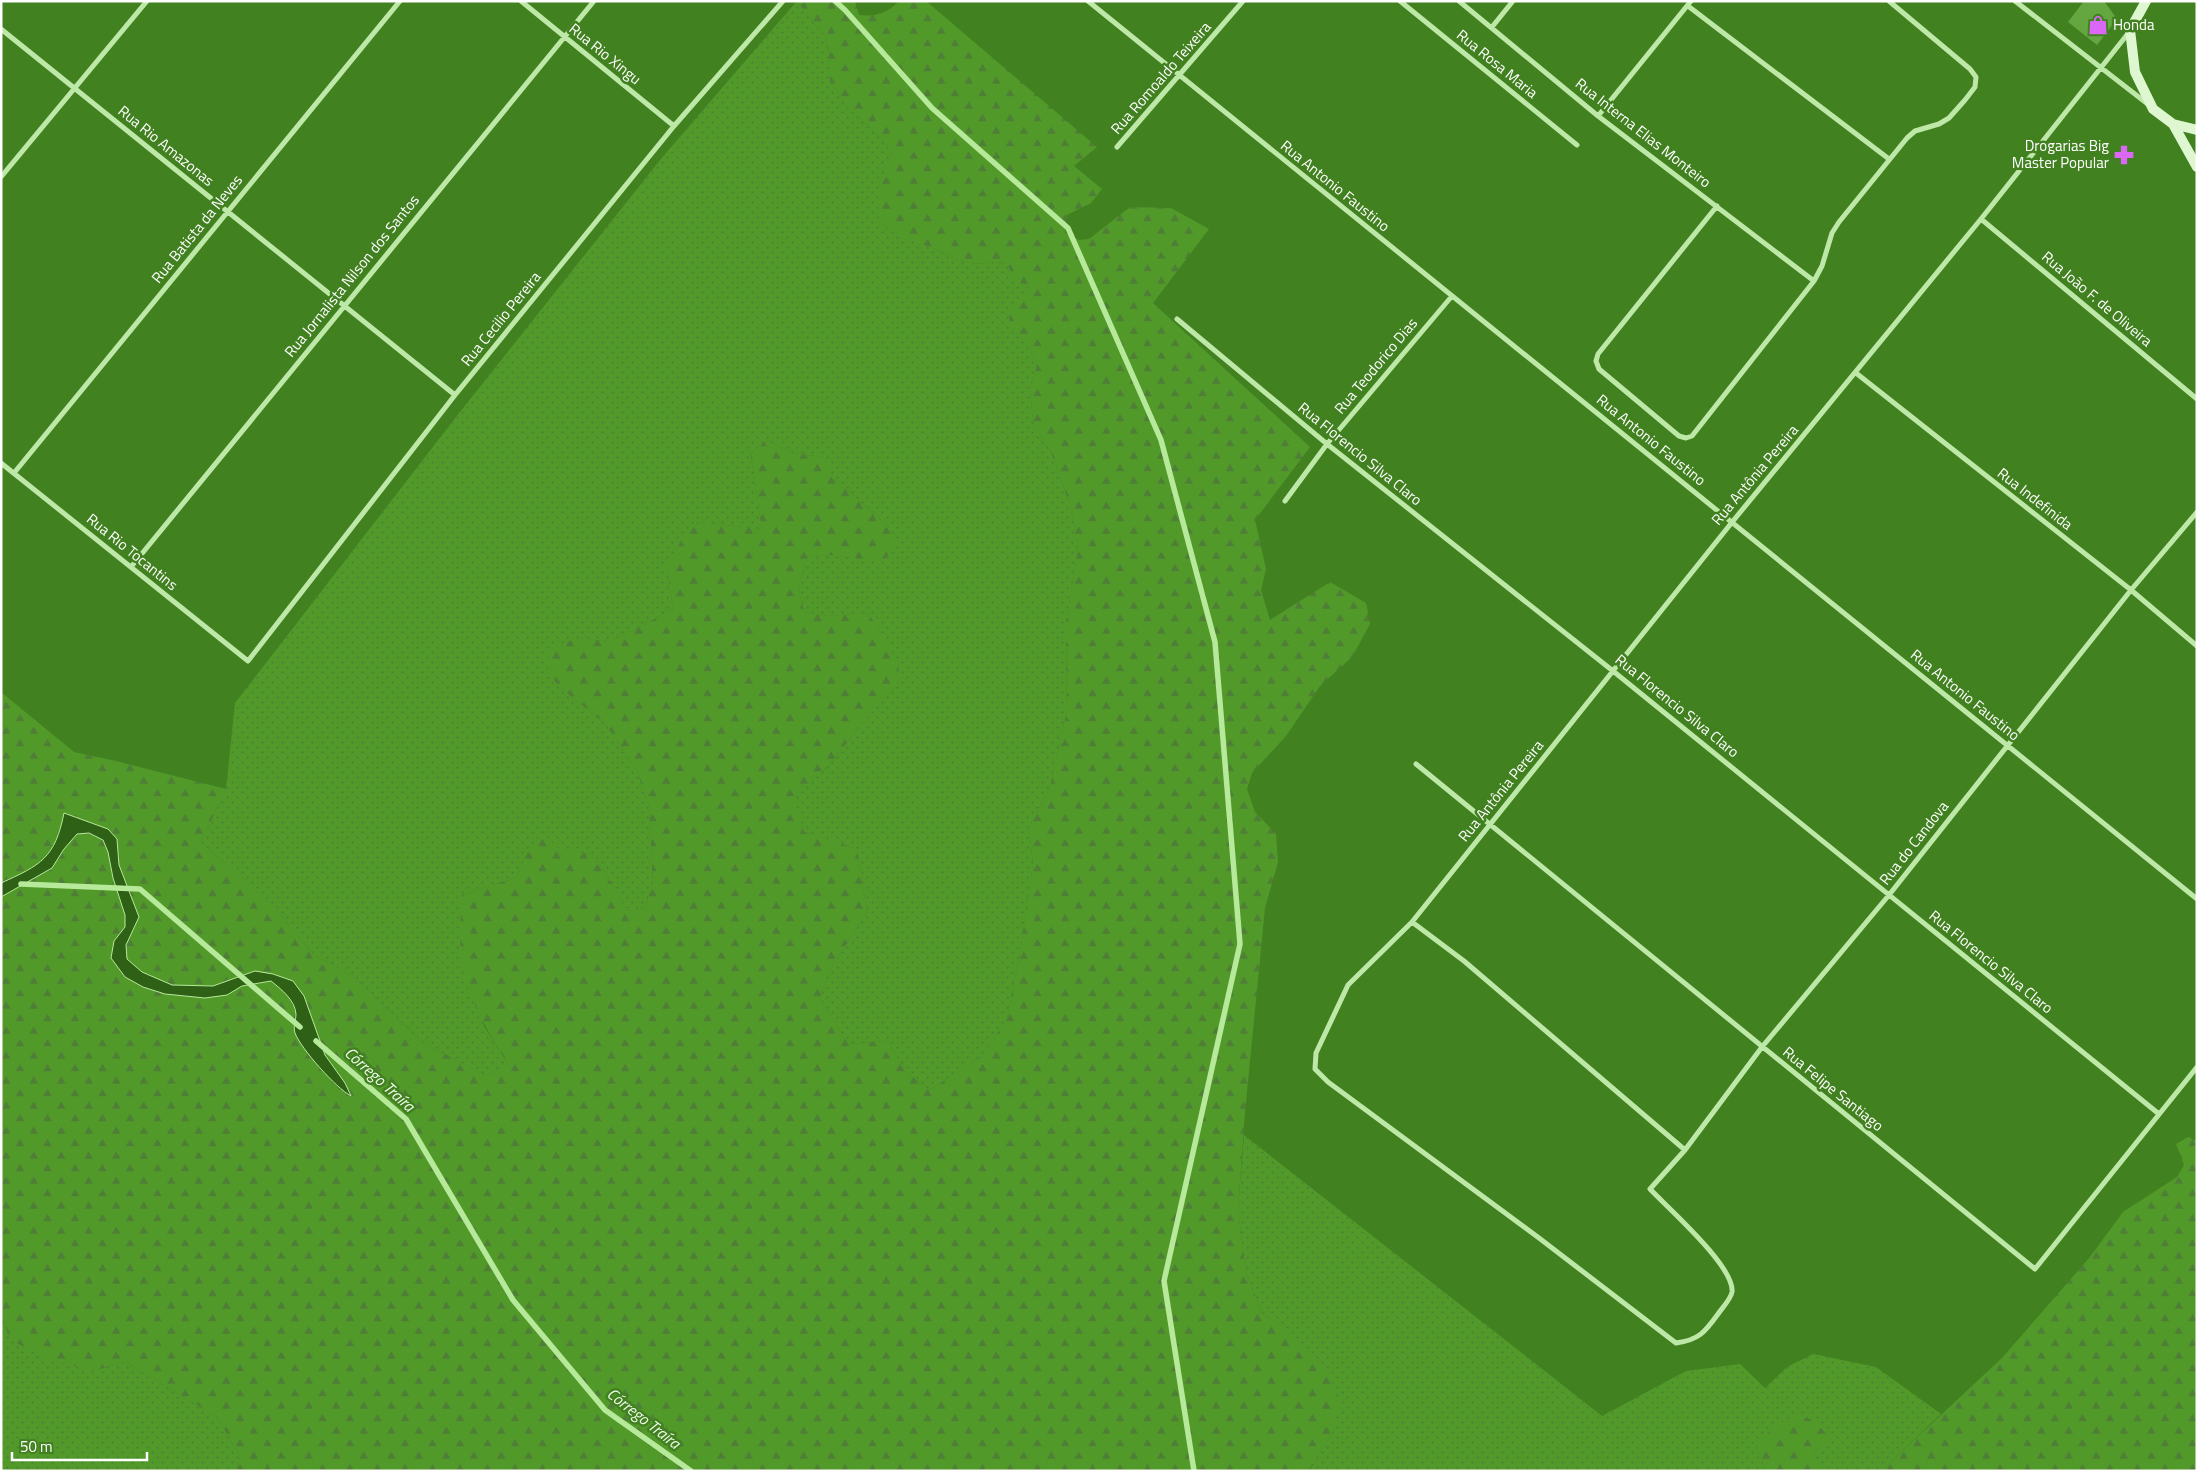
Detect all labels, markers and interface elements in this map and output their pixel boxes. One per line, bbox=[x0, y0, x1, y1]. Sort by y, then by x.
place label: Honda bbox=[2113, 13, 2155, 36]
shop icon: Honda bbox=[2087, 14, 2109, 36]
street label: Rua Romoaldo Teixeira bbox=[1105, 16, 1217, 139]
street label: Rua Rio Xingu bbox=[564, 17, 646, 90]
street label: Rua Rosa Maria bbox=[1452, 24, 1543, 104]
street label: Rua Interna Elias Monteiro bbox=[1570, 72, 1716, 193]
street label: Rua Rio Amazonas bbox=[113, 100, 219, 192]
street label: Rua Antonio Faustino bbox=[1276, 134, 1395, 237]
place label: Drogarias Big Master Popular bbox=[2012, 134, 2109, 174]
pharmacy icon: Drogarias Big Master Popular bbox=[2113, 144, 2135, 166]
street label: Rua Batista da Neves bbox=[145, 169, 248, 288]
street label: Rua Jornalista Nilson dos Santos bbox=[279, 189, 425, 362]
street label: Rua João F. de Oliveira bbox=[2037, 245, 2158, 352]
street label: Rua Cecilio Pereira bbox=[455, 266, 546, 371]
street label: Rua Teodorico Dias bbox=[1328, 313, 1423, 419]
street label: Rua Antonio Faustino bbox=[1592, 388, 1711, 491]
street label: Rua Florencio Silva Claro bbox=[1293, 396, 1427, 511]
street label: Rua Antônia Pereira bbox=[1706, 419, 1804, 530]
street label: Rua Indefinida bbox=[1993, 462, 2078, 536]
street label: Rua Rio Tocantins bbox=[82, 507, 183, 596]
street label: Rua Antonio Faustino bbox=[1906, 643, 2025, 746]
street label: Rua Florencio Silva Claro bbox=[1610, 648, 1744, 763]
street label: Rua Antônia Pereira bbox=[1452, 734, 1549, 847]
street label: Rua do Candova bbox=[1873, 795, 1954, 890]
street label: Rua Florencio Silva Claro bbox=[1924, 904, 2058, 1019]
water label: Córrego Traíra bbox=[339, 1041, 421, 1118]
street label: Rua Felipe Santiago bbox=[1778, 1041, 1889, 1137]
water label: Córrego Traíra bbox=[602, 1382, 687, 1455]
scale bar bbox=[12, 1430, 148, 1462]
text: 50 m bbox=[20, 1435, 53, 1458]

